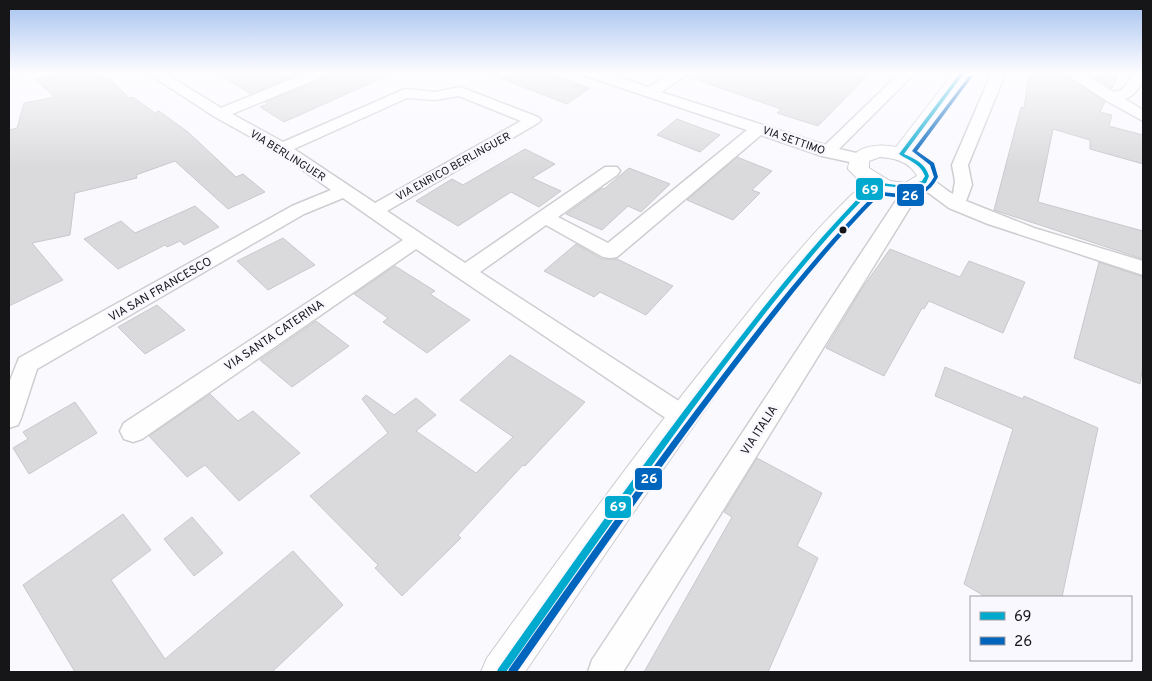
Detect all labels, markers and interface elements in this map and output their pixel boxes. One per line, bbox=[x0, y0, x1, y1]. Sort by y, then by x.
street label: VIA SETTIMO bbox=[760, 124, 827, 158]
street label: VIA BERLINGUER bbox=[247, 127, 328, 185]
street label: VIA ENRICO BERLINGUER bbox=[394, 130, 513, 204]
line badge: 69 bbox=[855, 177, 884, 201]
text: 69 bbox=[861, 182, 879, 199]
line badge: 26 bbox=[896, 183, 925, 207]
text: 26 bbox=[901, 188, 919, 205]
unlabelled marker bbox=[838, 225, 848, 235]
street label: VIA SAN FRANCESCO bbox=[106, 254, 215, 326]
street label: VIA SANTA CATERINA bbox=[222, 297, 327, 375]
street label: VIA ITALIA bbox=[738, 403, 782, 459]
line badge: 26 bbox=[634, 467, 663, 491]
text: 26 bbox=[640, 471, 658, 488]
line badge: 69 bbox=[604, 495, 632, 519]
text: 69 bbox=[609, 499, 627, 516]
legend bbox=[970, 596, 1132, 661]
text: 69 bbox=[1014, 608, 1031, 627]
text: 26 bbox=[1014, 633, 1032, 652]

